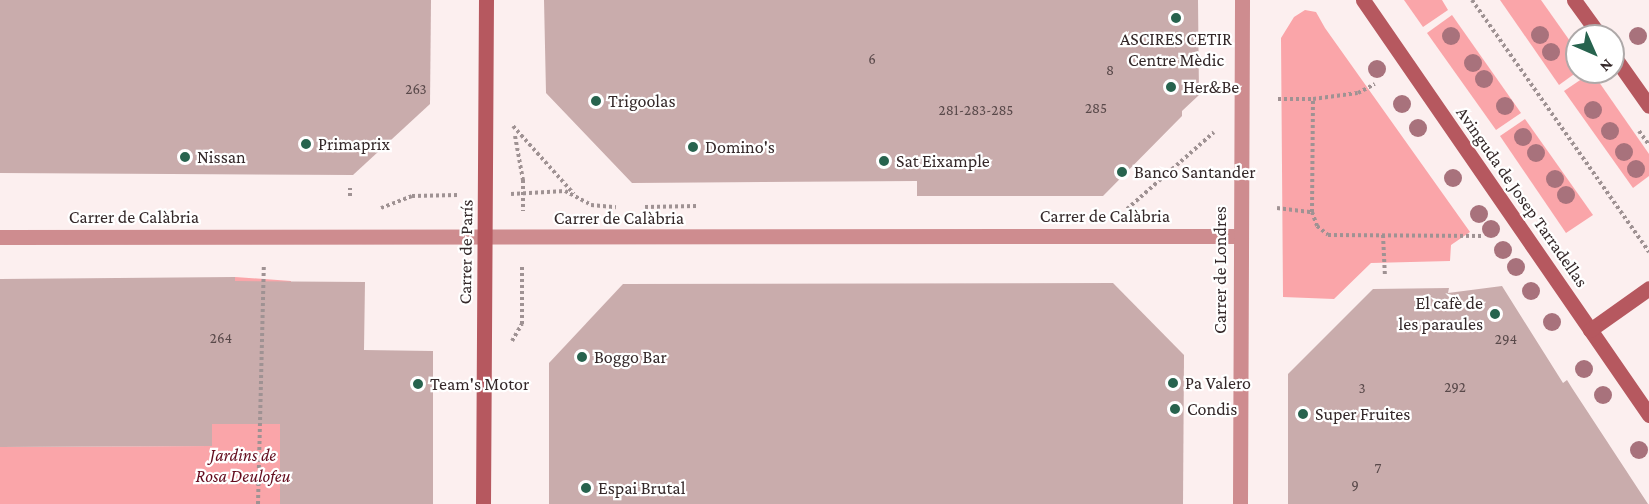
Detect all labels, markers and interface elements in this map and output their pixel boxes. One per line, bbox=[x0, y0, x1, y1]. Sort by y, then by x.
marker: ASCIRES CETIR Centre Mèdic bbox=[1167, 9, 1185, 27]
north arrow bbox=[1565, 24, 1625, 84]
place label: ASCIRES CETIR Centre Mèdic bbox=[1120, 29, 1232, 72]
house number: 6 bbox=[868, 51, 876, 69]
text: N bbox=[1597, 56, 1617, 76]
house number: 8 bbox=[1106, 62, 1114, 80]
place label: Her&Be bbox=[1183, 76, 1239, 98]
marker: Her&Be bbox=[1164, 80, 1178, 94]
house number: 263 bbox=[405, 81, 427, 99]
place label: Trigoolas bbox=[608, 90, 676, 112]
marker: Trigoolas bbox=[589, 94, 603, 108]
house number: 285 bbox=[1085, 100, 1107, 118]
house number: 281-283-285 bbox=[939, 102, 1013, 120]
street label: Avinguda de Josep Tarradellas bbox=[1451, 103, 1593, 291]
place label: Primaprix bbox=[318, 133, 390, 155]
place label: Domino's bbox=[705, 136, 775, 158]
marker: Primaprix bbox=[299, 137, 313, 151]
marker: Domino's bbox=[686, 140, 700, 154]
place label: Nissan bbox=[197, 146, 246, 168]
marker: Nissan bbox=[178, 150, 192, 164]
place label: Sat Eixample bbox=[896, 150, 990, 172]
marker: Sat Eixample bbox=[877, 154, 891, 168]
place label: Banco Santander bbox=[1134, 161, 1256, 183]
marker: Banco Santander bbox=[1115, 165, 1129, 179]
street label: Carrer de París bbox=[454, 199, 478, 305]
street label: Carrer de Calàbria bbox=[1040, 205, 1170, 227]
street label: Carrer de Calàbria bbox=[69, 206, 199, 228]
street label: Carrer de Londres bbox=[1209, 206, 1231, 334]
street label: Carrer de Calàbria bbox=[554, 207, 684, 229]
place label: El cafè de les paraules bbox=[1399, 293, 1483, 336]
marker: El cafè de les paraules bbox=[1488, 307, 1502, 321]
house number: 264 bbox=[210, 330, 232, 348]
house number: 294 bbox=[1495, 331, 1517, 349]
place label: Boggo Bar bbox=[594, 346, 667, 368]
marker: Boggo Bar bbox=[575, 350, 589, 364]
place label: Pa Valero bbox=[1185, 372, 1251, 394]
place label: Team's Motor bbox=[430, 373, 529, 395]
marker: Pa Valero bbox=[1166, 376, 1180, 390]
marker: Team's Motor bbox=[411, 377, 425, 391]
house number: 292 bbox=[1444, 379, 1466, 397]
house number: 3 bbox=[1358, 380, 1366, 398]
place label: Condis bbox=[1187, 398, 1237, 420]
marker: Condis bbox=[1168, 402, 1182, 416]
place label: Super Fruites bbox=[1315, 403, 1410, 425]
marker: Super Fruites bbox=[1296, 407, 1310, 421]
park label: Jardins de Rosa Deulofeu bbox=[195, 445, 291, 488]
house number: 7 bbox=[1375, 460, 1381, 478]
place label: Espai Brutal bbox=[598, 477, 685, 499]
house number: 9 bbox=[1351, 477, 1359, 495]
marker: Espai Brutal bbox=[579, 481, 593, 495]

